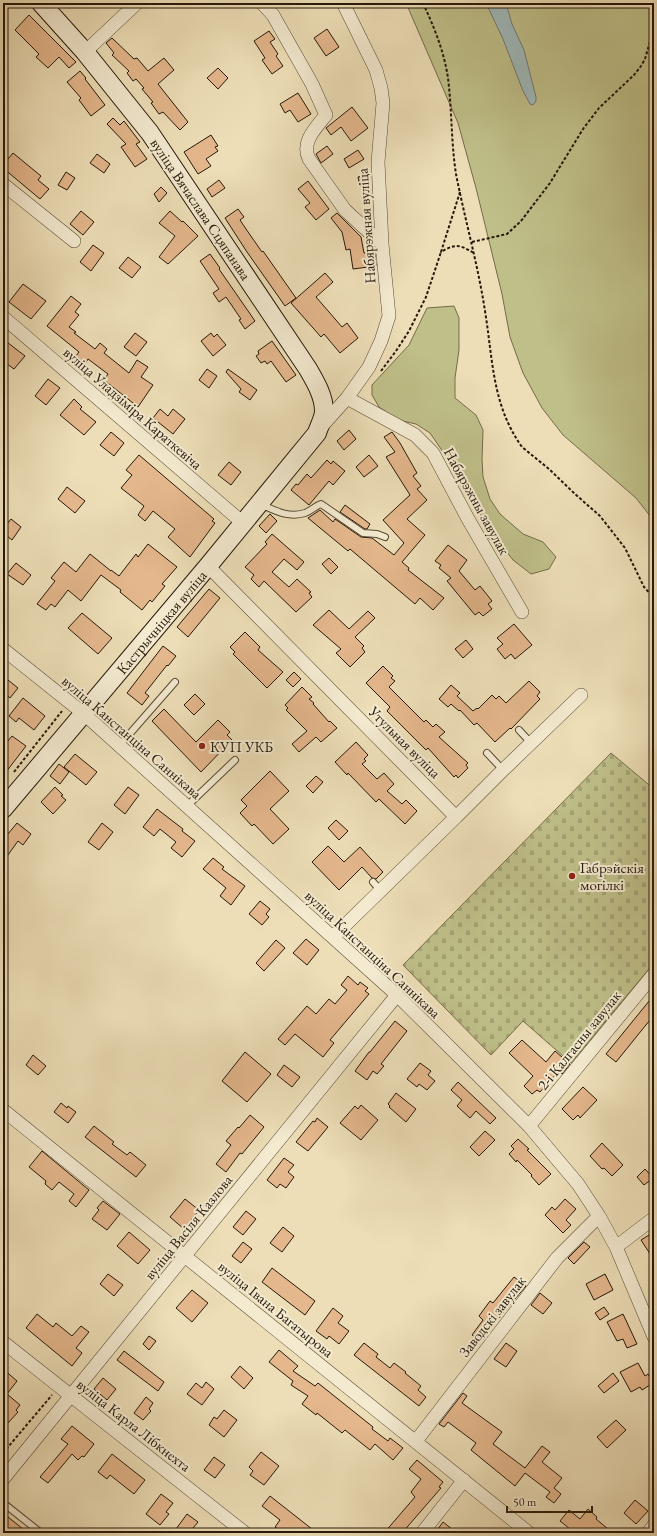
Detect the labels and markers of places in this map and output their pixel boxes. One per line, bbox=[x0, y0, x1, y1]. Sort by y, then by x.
place label: КУП УКБ bbox=[210, 737, 273, 756]
marker: КУП УКБ bbox=[197, 741, 207, 751]
place label: Габрэйскія могілкі bbox=[580, 858, 644, 894]
marker: Габрэйскія могілкі bbox=[567, 871, 577, 881]

